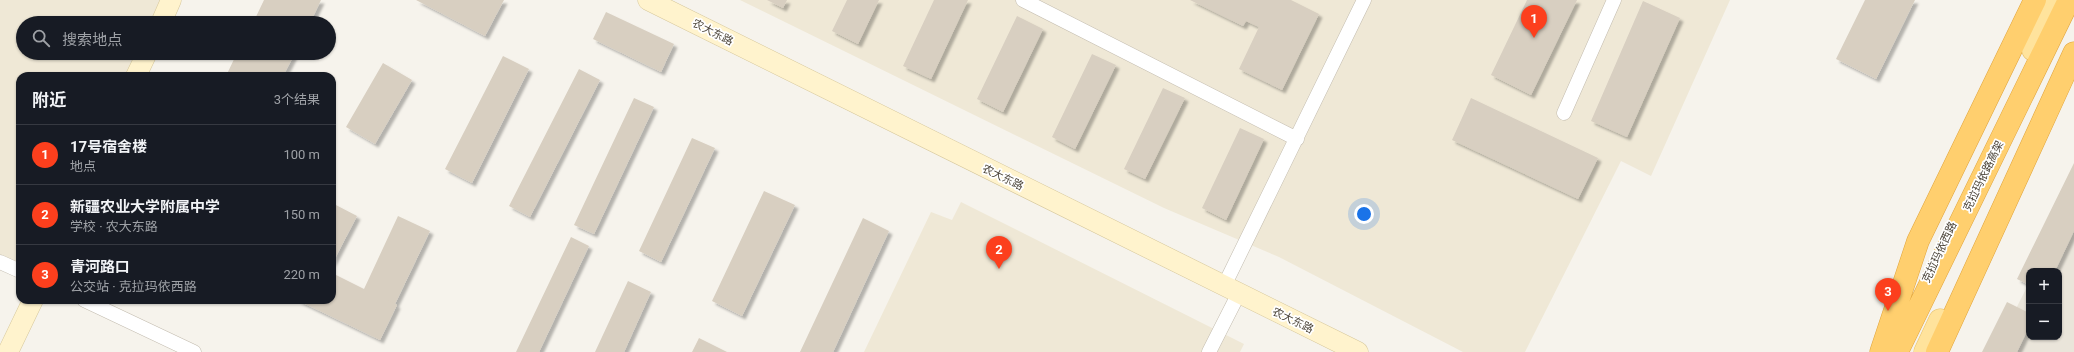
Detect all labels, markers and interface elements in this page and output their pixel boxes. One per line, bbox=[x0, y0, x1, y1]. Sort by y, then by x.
pin: 1 bbox=[1521, 5, 1547, 38]
search box bbox=[16, 16, 336, 60]
street label: 农大东路 bbox=[690, 17, 735, 48]
icon: search bbox=[30, 27, 52, 49]
text: 搜索地点 bbox=[62, 31, 122, 49]
text: 附近 bbox=[32, 90, 66, 110]
text: 3个结果 bbox=[274, 92, 320, 107]
text: 17号宿舍楼 bbox=[70, 138, 147, 156]
street label: 克拉玛依路高架 bbox=[1961, 139, 2006, 214]
text: 1 bbox=[41, 147, 49, 162]
text: 100 m bbox=[283, 147, 320, 162]
text: 地点 bbox=[70, 159, 96, 174]
street label: 农大东路 bbox=[980, 162, 1025, 193]
text: 新疆农业大学附属中学 bbox=[70, 198, 220, 216]
your location bbox=[1354, 204, 1374, 224]
text: 2 bbox=[41, 207, 49, 222]
text: 150 m bbox=[283, 207, 320, 222]
text: 学校 · 农大东路 bbox=[70, 219, 158, 234]
street label: 克拉玛依西路 bbox=[1920, 220, 1959, 285]
pin: 2 bbox=[986, 236, 1012, 269]
text: 青河路口 bbox=[70, 258, 130, 276]
text: 3 bbox=[41, 267, 49, 282]
text: 220 m bbox=[283, 267, 320, 282]
map controls bbox=[2026, 268, 2062, 340]
button: + bbox=[2026, 268, 2062, 304]
pin: 3 bbox=[1875, 278, 1901, 311]
text: 公交站 · 克拉玛依西路 bbox=[70, 279, 197, 294]
button: − bbox=[2026, 304, 2062, 340]
street label: 农大东路 bbox=[1270, 305, 1315, 336]

